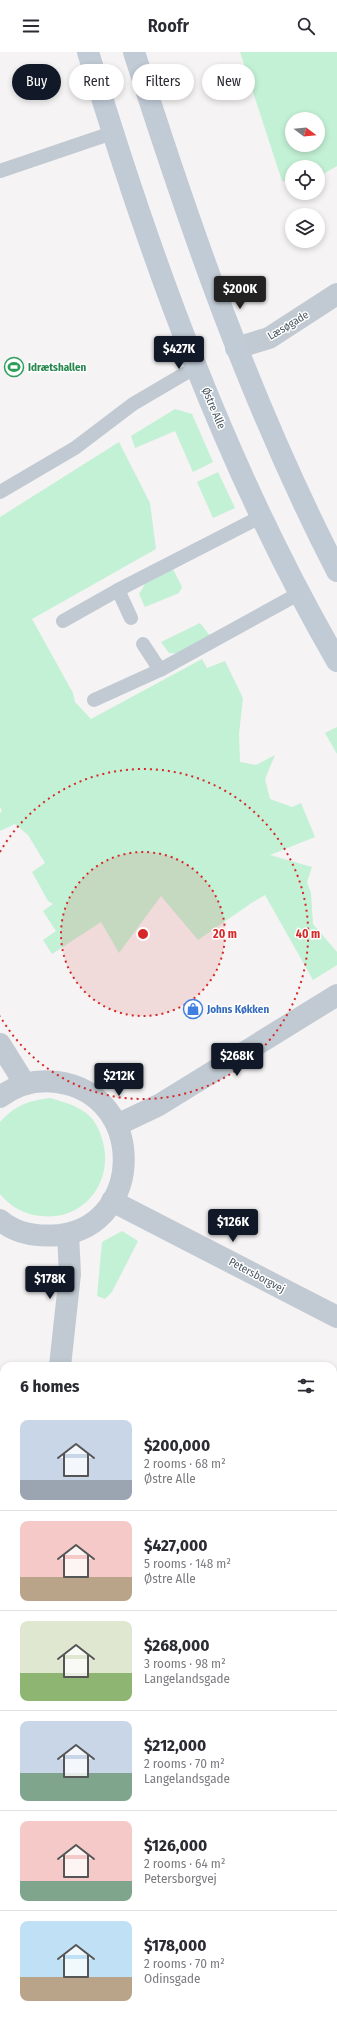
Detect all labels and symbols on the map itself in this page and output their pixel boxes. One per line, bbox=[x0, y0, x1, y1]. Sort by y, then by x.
north arrow bbox=[285, 112, 325, 152]
pin: $200K bbox=[212, 276, 268, 310]
street label: Læsøgade bbox=[265, 308, 311, 343]
pin: $427K bbox=[151, 336, 207, 370]
sports icon: Idrætshallen bbox=[3, 356, 25, 378]
place label: Idrætshallen bbox=[28, 361, 87, 374]
street label: Østre Alle bbox=[199, 386, 228, 431]
centre of rings bbox=[136, 927, 150, 941]
text: 20 m bbox=[212, 927, 237, 941]
text: 40 m bbox=[296, 927, 320, 941]
shop icon: Johns Køkken bbox=[182, 998, 204, 1020]
place label: Johns Køkken bbox=[206, 1003, 269, 1016]
pin: $268K bbox=[209, 1043, 265, 1077]
pin: $212K bbox=[91, 1063, 147, 1097]
pin: $126K bbox=[205, 1209, 261, 1243]
street label: Petersborgvej bbox=[226, 1255, 287, 1296]
pin: $178K bbox=[22, 1266, 78, 1300]

